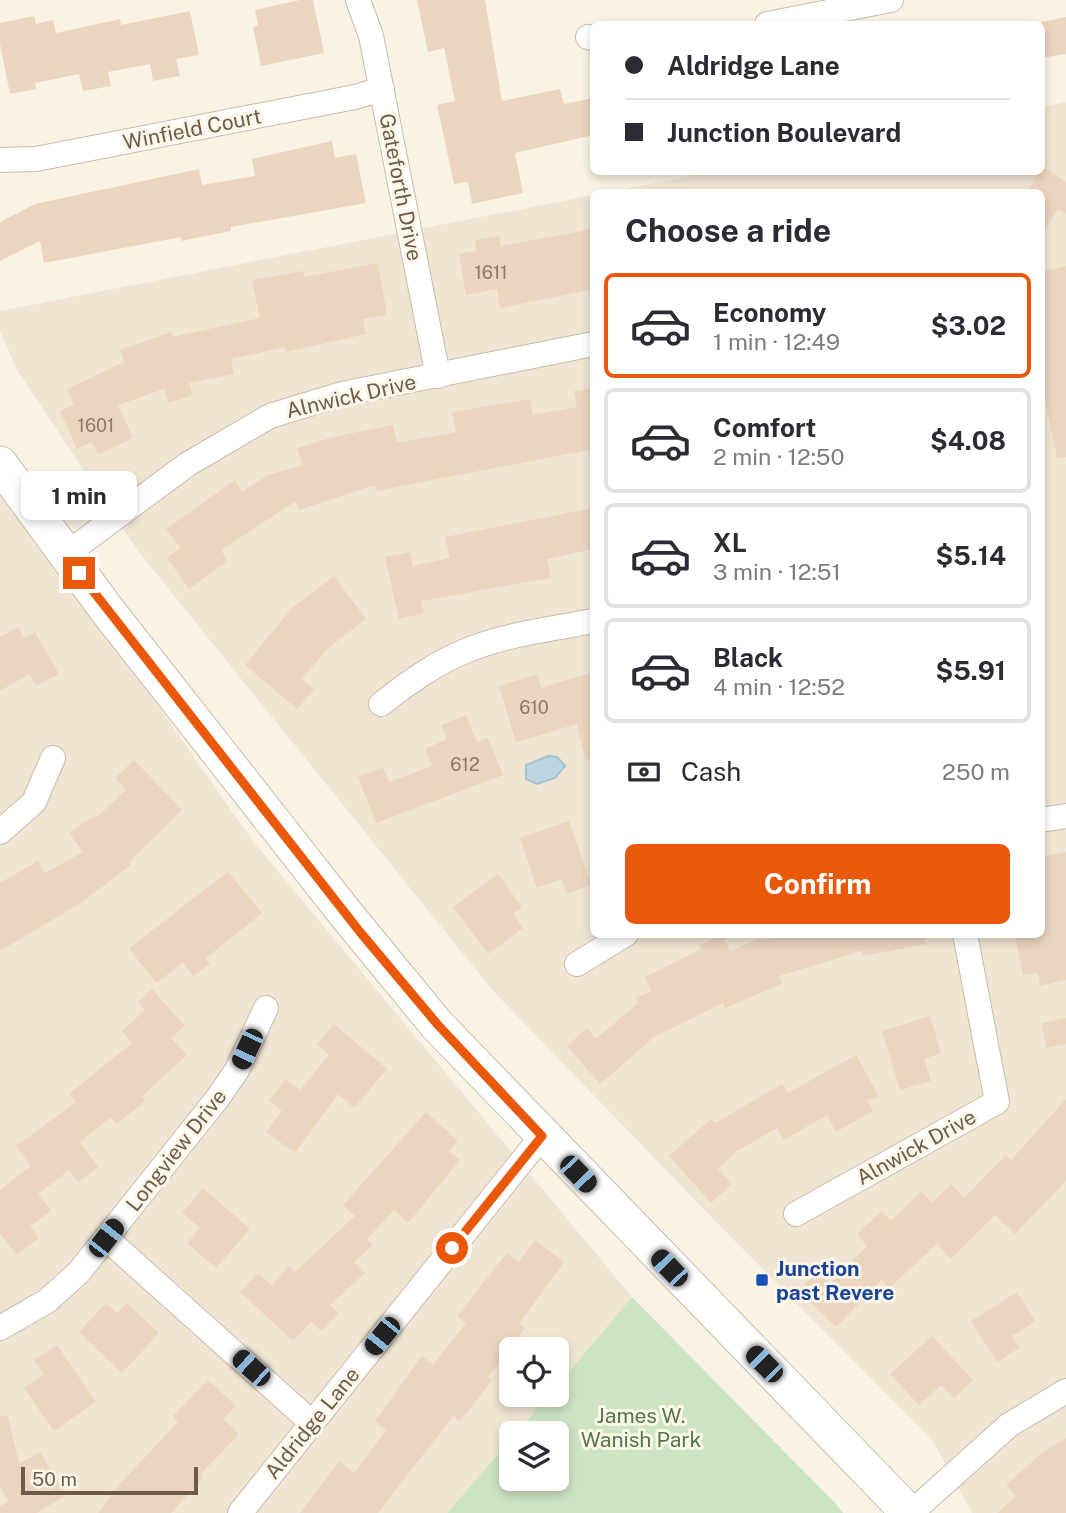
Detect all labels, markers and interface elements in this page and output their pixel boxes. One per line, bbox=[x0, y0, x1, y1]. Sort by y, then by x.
text: Aldridge Lane bbox=[667, 50, 840, 81]
street label: Winfield Court bbox=[121, 103, 263, 155]
street label: Gateforth Drive bbox=[374, 111, 428, 263]
text: Junction Boulevard bbox=[667, 117, 901, 148]
text: Choose a ride bbox=[625, 212, 831, 249]
house number: 1611 bbox=[474, 262, 508, 283]
icon: car bbox=[629, 294, 692, 357]
text: Economy bbox=[713, 297, 826, 328]
text: $3.02 bbox=[931, 310, 1006, 341]
text: 1 min · 12:49 bbox=[713, 328, 840, 355]
street label: Alnwick Drive bbox=[283, 369, 419, 423]
icon: car bbox=[629, 409, 692, 472]
text: Comfort bbox=[713, 412, 816, 443]
house number: 1601 bbox=[78, 415, 114, 436]
text: $4.08 bbox=[930, 425, 1006, 456]
text: 2 min · 12:50 bbox=[713, 443, 845, 470]
callout: 1 min bbox=[21, 472, 137, 520]
text: 1 min bbox=[51, 482, 107, 509]
icon: car bbox=[629, 524, 692, 587]
text: XL bbox=[713, 527, 747, 558]
text: $5.14 bbox=[936, 540, 1006, 571]
route end bbox=[63, 557, 95, 589]
text: 3 min · 12:51 bbox=[713, 558, 841, 585]
icon: car bbox=[629, 639, 692, 702]
text: Black bbox=[713, 642, 783, 673]
text: $5.91 bbox=[935, 655, 1006, 686]
text: 4 min · 12:52 bbox=[713, 673, 845, 700]
house number: 610 bbox=[519, 697, 549, 718]
icon: cash bbox=[625, 753, 663, 791]
house number: 612 bbox=[450, 754, 480, 775]
text: Cash bbox=[681, 756, 741, 787]
text: 250 m bbox=[942, 758, 1010, 785]
button: Confirm bbox=[625, 844, 1010, 924]
car bbox=[229, 1026, 266, 1072]
street label: Longview Drive bbox=[121, 1084, 231, 1216]
street label: Alnwick Drive bbox=[852, 1104, 980, 1190]
car bbox=[556, 1152, 601, 1196]
car bbox=[85, 1215, 128, 1261]
route start bbox=[436, 1232, 468, 1264]
car bbox=[647, 1246, 692, 1290]
place label: Junction past Revere bbox=[776, 1256, 894, 1305]
marker: Junction past Revere bbox=[754, 1272, 770, 1288]
car bbox=[361, 1313, 404, 1359]
map controls bbox=[499, 1337, 569, 1491]
button: locate bbox=[499, 1337, 569, 1407]
car bbox=[742, 1342, 787, 1386]
car bbox=[229, 1346, 274, 1390]
street label: Aldridge Lane bbox=[259, 1362, 365, 1484]
park label: James W. Wanish Park bbox=[581, 1403, 702, 1452]
button: layers bbox=[499, 1421, 569, 1491]
scale bar bbox=[21, 1464, 198, 1496]
text: 50 m bbox=[32, 1468, 77, 1490]

